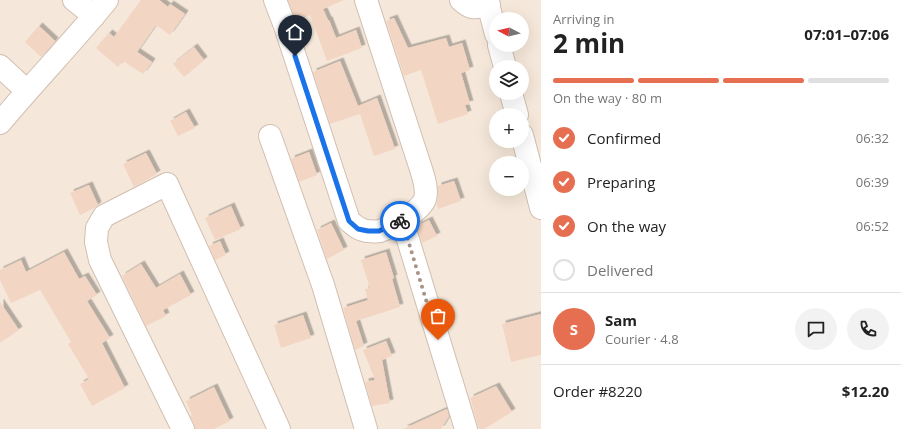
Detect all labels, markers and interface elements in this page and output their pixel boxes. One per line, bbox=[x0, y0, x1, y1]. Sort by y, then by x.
text: Arriving in bbox=[553, 10, 615, 28]
north arrow bbox=[489, 12, 529, 52]
map controls bbox=[489, 12, 529, 196]
pin bbox=[278, 15, 312, 56]
icon: home bbox=[284, 21, 306, 43]
text: 07:01–07:06 bbox=[804, 24, 889, 44]
text: 2 min bbox=[553, 25, 625, 61]
button: layers bbox=[489, 60, 529, 100]
text: On the way · 80 m bbox=[553, 89, 662, 107]
button: + bbox=[489, 108, 529, 148]
icon: check bbox=[553, 127, 575, 149]
text: Confirmed bbox=[587, 128, 661, 148]
text: 06:32 bbox=[856, 129, 889, 147]
button: − bbox=[489, 156, 529, 196]
icon: check bbox=[553, 171, 575, 193]
text: Preparing bbox=[587, 172, 655, 192]
text: 06:39 bbox=[856, 173, 889, 191]
courier bbox=[380, 201, 420, 241]
icon: bike bbox=[389, 210, 411, 232]
icon: check bbox=[553, 215, 575, 237]
text: On the way bbox=[587, 216, 666, 236]
text: 06:52 bbox=[856, 217, 889, 235]
text: Delivered bbox=[587, 260, 654, 280]
pin bbox=[421, 299, 455, 340]
icon: bag bbox=[427, 305, 449, 327]
button: chat bbox=[795, 308, 837, 350]
button: phone bbox=[847, 308, 889, 350]
text: Sam bbox=[605, 310, 637, 330]
text: S bbox=[570, 319, 578, 339]
text: Courier · 4.8 bbox=[605, 330, 679, 348]
text: Order #8220 bbox=[553, 381, 642, 401]
text: $12.20 bbox=[842, 381, 889, 401]

